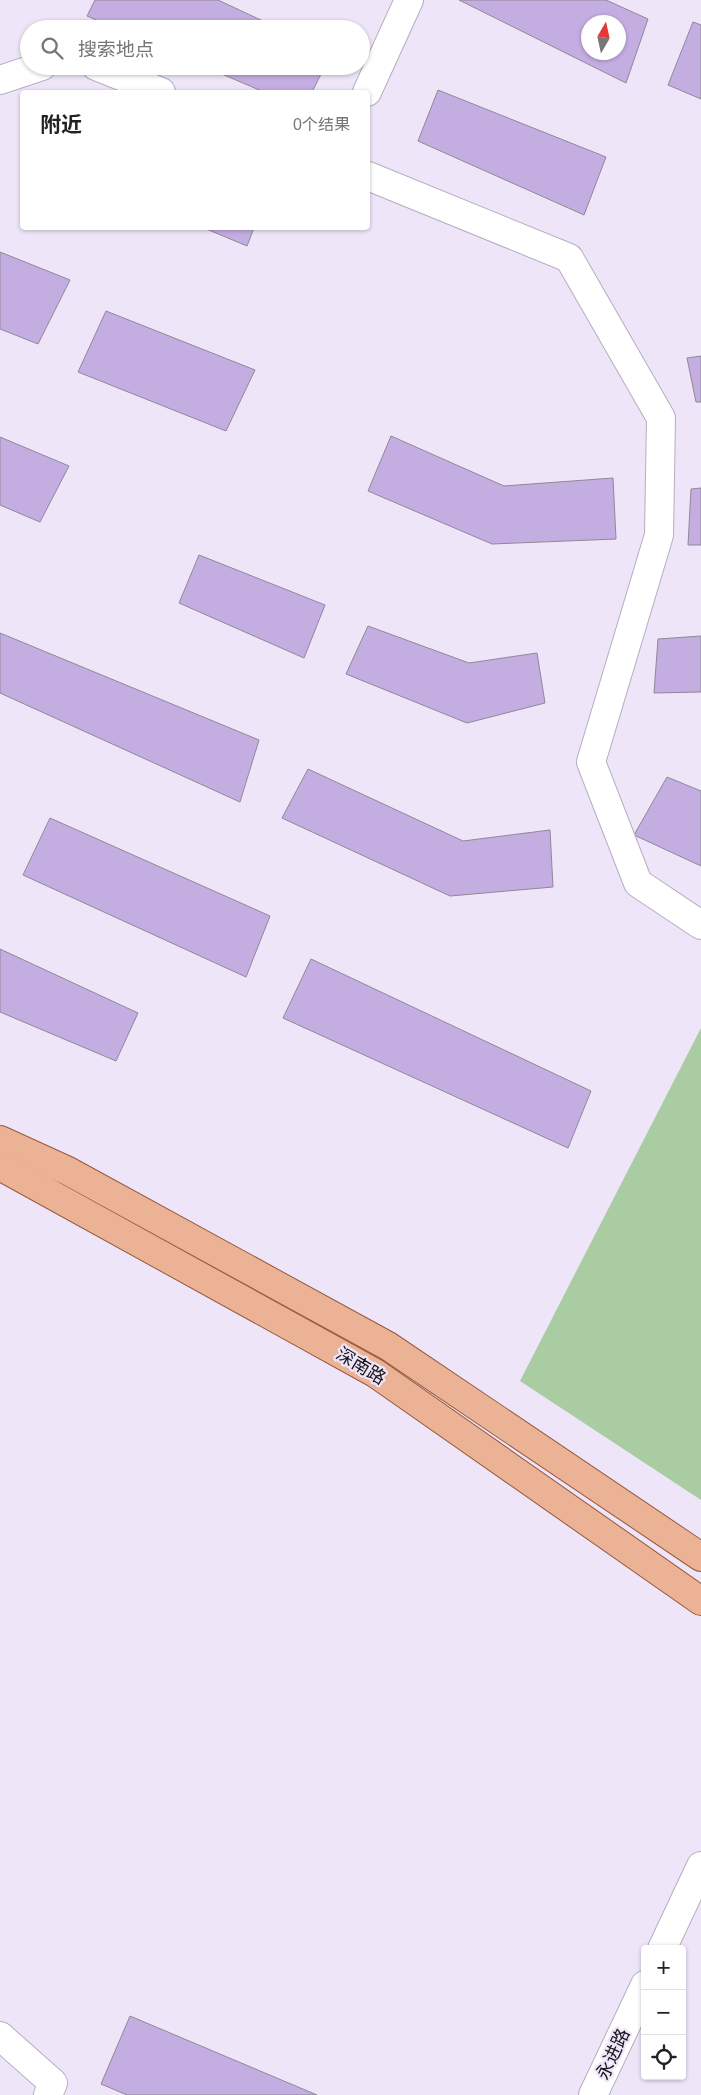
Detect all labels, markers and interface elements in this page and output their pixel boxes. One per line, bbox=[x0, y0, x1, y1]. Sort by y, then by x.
north arrow bbox=[581, 15, 626, 60]
search box bbox=[20, 20, 370, 75]
icon: search bbox=[38, 34, 66, 62]
text: 搜索地点 bbox=[78, 39, 154, 60]
text: 附近 bbox=[40, 113, 82, 136]
text: 0个结果 bbox=[293, 116, 350, 133]
street label: 深南路 bbox=[333, 1344, 389, 1388]
map controls bbox=[641, 1945, 686, 2080]
button: + bbox=[641, 1945, 686, 1990]
button: − bbox=[641, 1990, 686, 2035]
street label: 永进路 bbox=[593, 2025, 633, 2083]
button: locate bbox=[641, 2035, 686, 2080]

